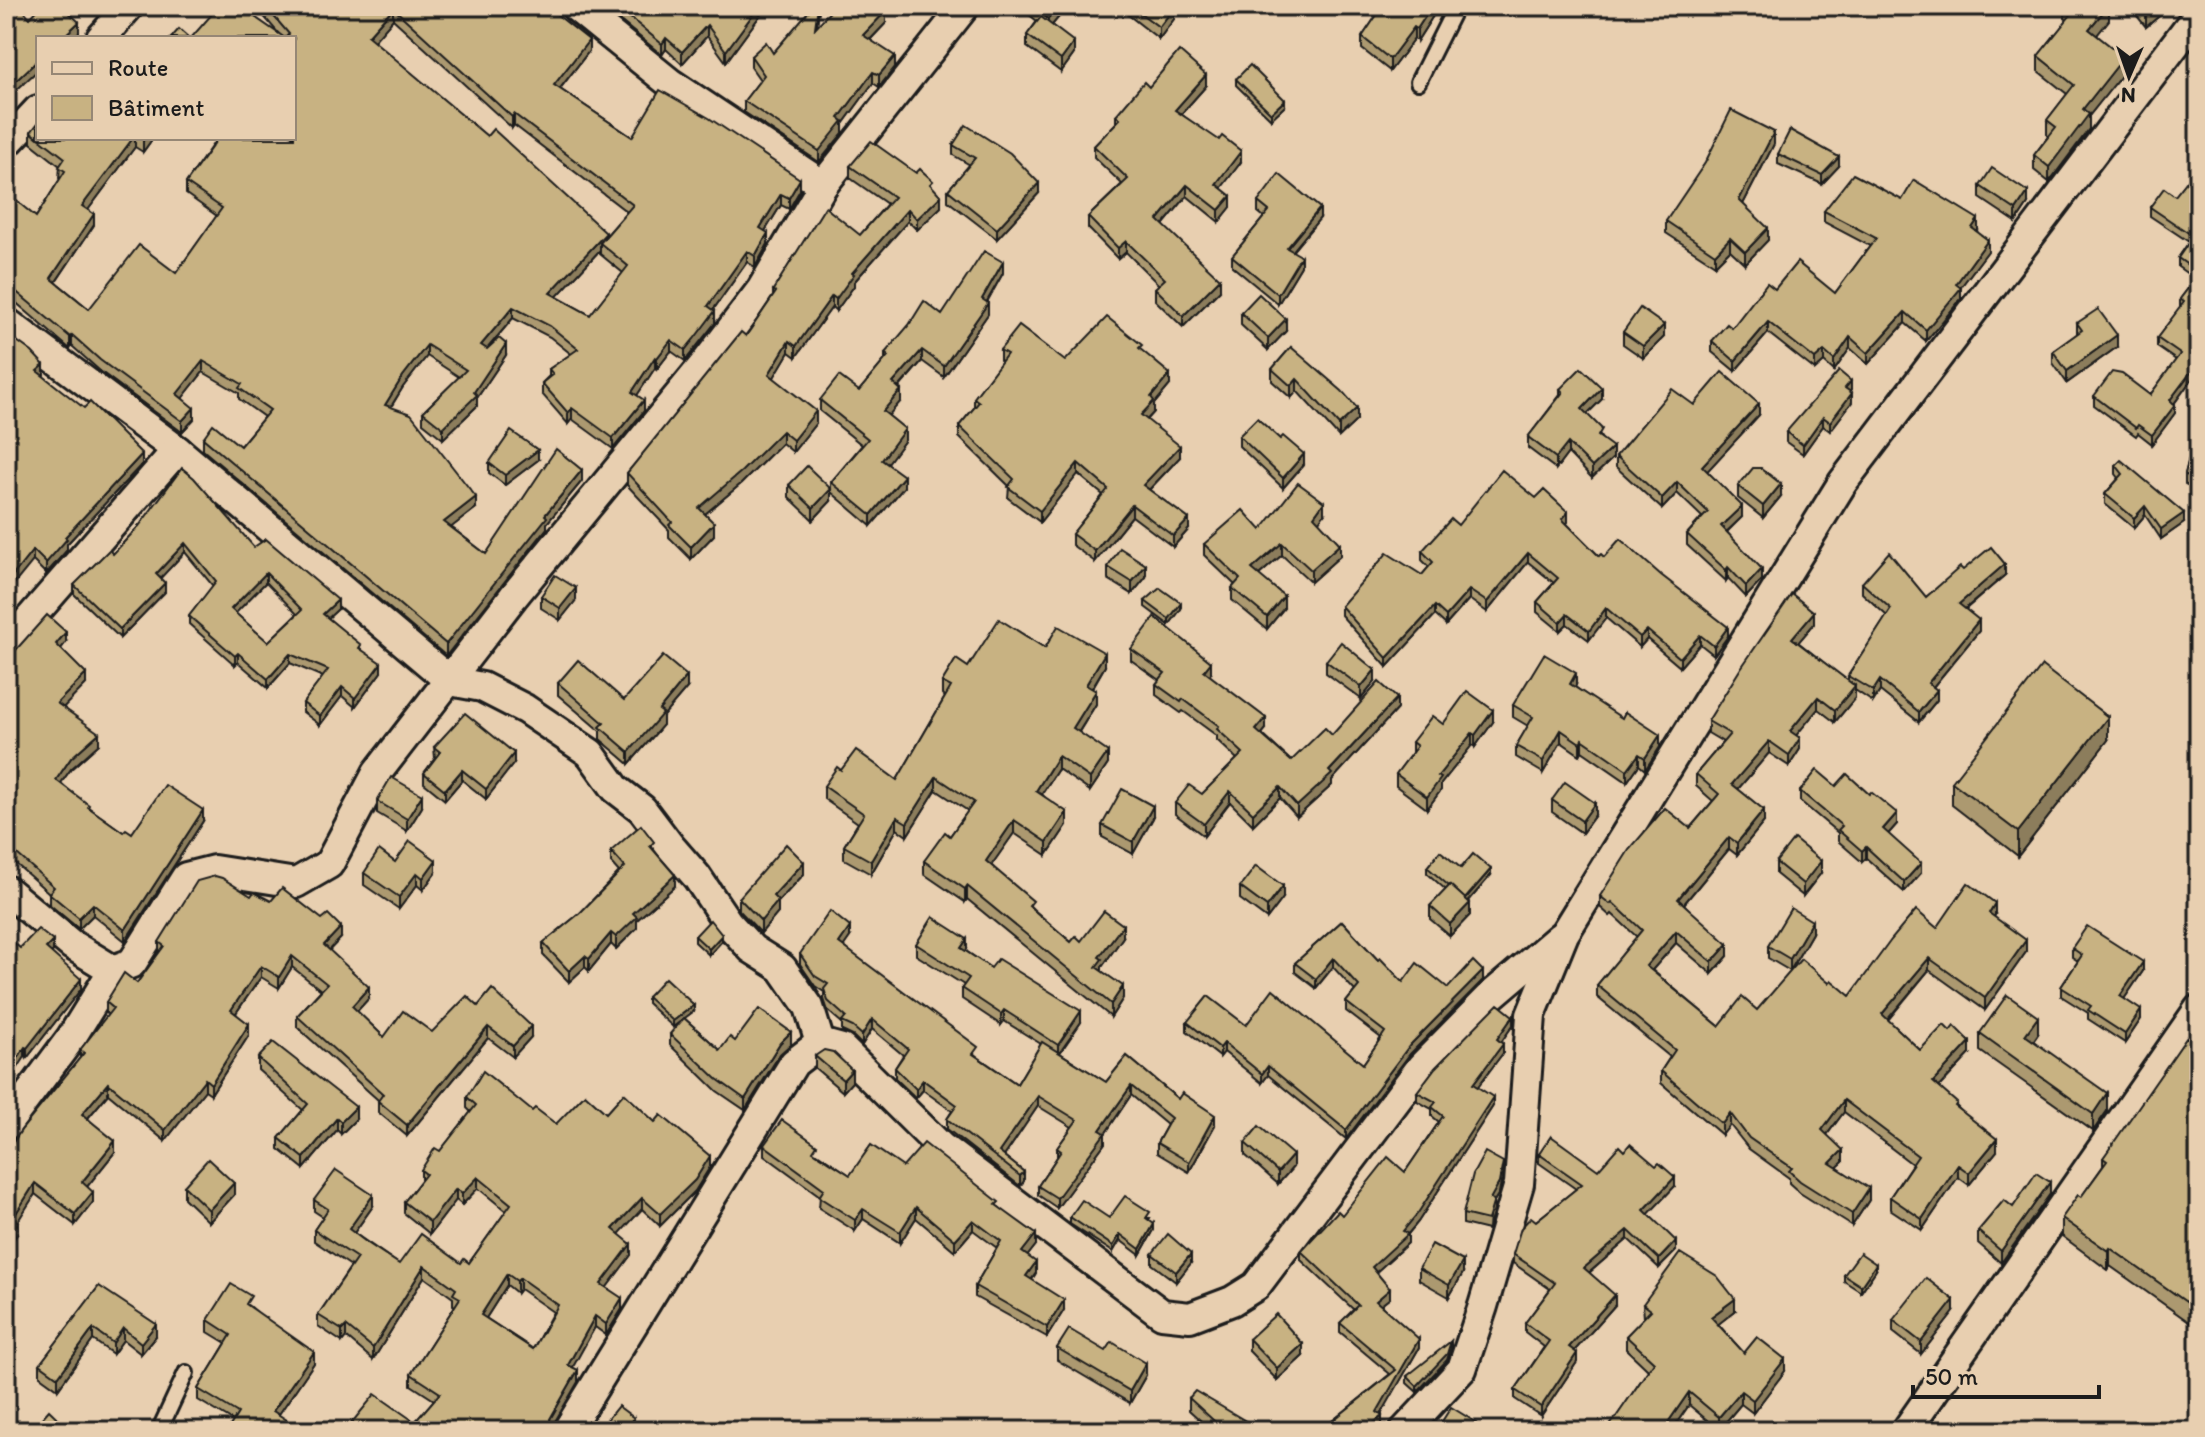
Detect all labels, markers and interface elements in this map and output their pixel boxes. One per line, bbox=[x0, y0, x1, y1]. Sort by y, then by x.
legend bbox=[36, 36, 296, 140]
north arrow bbox=[2089, 36, 2169, 116]
text: Route bbox=[108, 53, 168, 82]
text: N bbox=[2120, 82, 2136, 109]
text: Bâtiment bbox=[108, 93, 204, 122]
scale bar bbox=[1913, 1349, 2099, 1399]
text: 50 m bbox=[1925, 1362, 1978, 1391]

